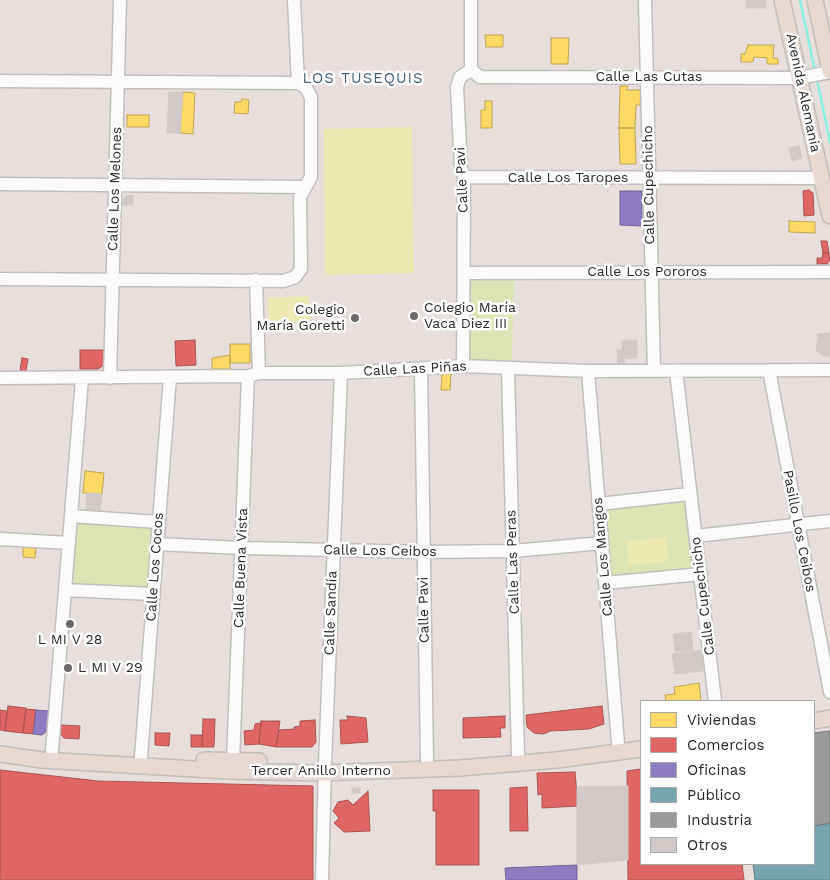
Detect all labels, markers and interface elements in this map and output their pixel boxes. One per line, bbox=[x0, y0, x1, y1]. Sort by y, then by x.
street label: Avenida Alemania bbox=[782, 32, 824, 154]
street label: Calle Las Cutas bbox=[596, 69, 702, 85]
district label: LOS TUSEQUIS bbox=[301, 70, 425, 88]
street label: Calle Cupechicho bbox=[640, 125, 658, 245]
street label: Calle Los Melones bbox=[104, 127, 126, 251]
street label: Calle Pavi bbox=[452, 147, 472, 213]
street label: Calle Los Taropes bbox=[508, 170, 628, 186]
street label: Calle Los Pororos bbox=[587, 264, 707, 280]
place label: Colegio María Vaca Diez III bbox=[424, 300, 516, 332]
place label: Colegio María Goretti bbox=[257, 302, 345, 334]
marker: Colegio María Vaca Diez III bbox=[408, 310, 420, 322]
marker: Colegio María Goretti bbox=[349, 312, 361, 324]
street label: Calle Las Piñas bbox=[363, 358, 467, 380]
street label: Pasillo Los Ceibos bbox=[779, 469, 819, 593]
street label: Calle Los Mangos bbox=[589, 497, 617, 617]
street label: Calle Buena Vista bbox=[231, 508, 251, 628]
street label: Calle Las Peras bbox=[503, 509, 523, 615]
street label: Calle Los Cocos bbox=[143, 512, 167, 622]
street label: Calle Cupechicho bbox=[687, 536, 719, 656]
street label: Calle Los Ceibos bbox=[323, 542, 437, 560]
street label: Calle Sandía bbox=[321, 570, 341, 656]
street label: Calle Pavi bbox=[415, 577, 433, 643]
marker: L MI V 28 bbox=[64, 618, 76, 630]
place label: L MI V 28 bbox=[38, 632, 102, 648]
place label: L MI V 29 bbox=[78, 660, 143, 676]
marker: L MI V 29 bbox=[62, 662, 74, 674]
legend bbox=[640, 700, 815, 865]
text: Viviendas bbox=[687, 711, 756, 729]
text: Comercios bbox=[687, 736, 764, 754]
text: Oficinas bbox=[687, 761, 746, 779]
street label: Tercer Anillo Interno bbox=[251, 763, 391, 779]
text: Público bbox=[687, 786, 741, 804]
text: Industria bbox=[687, 811, 752, 829]
text: Otros bbox=[687, 836, 727, 854]

